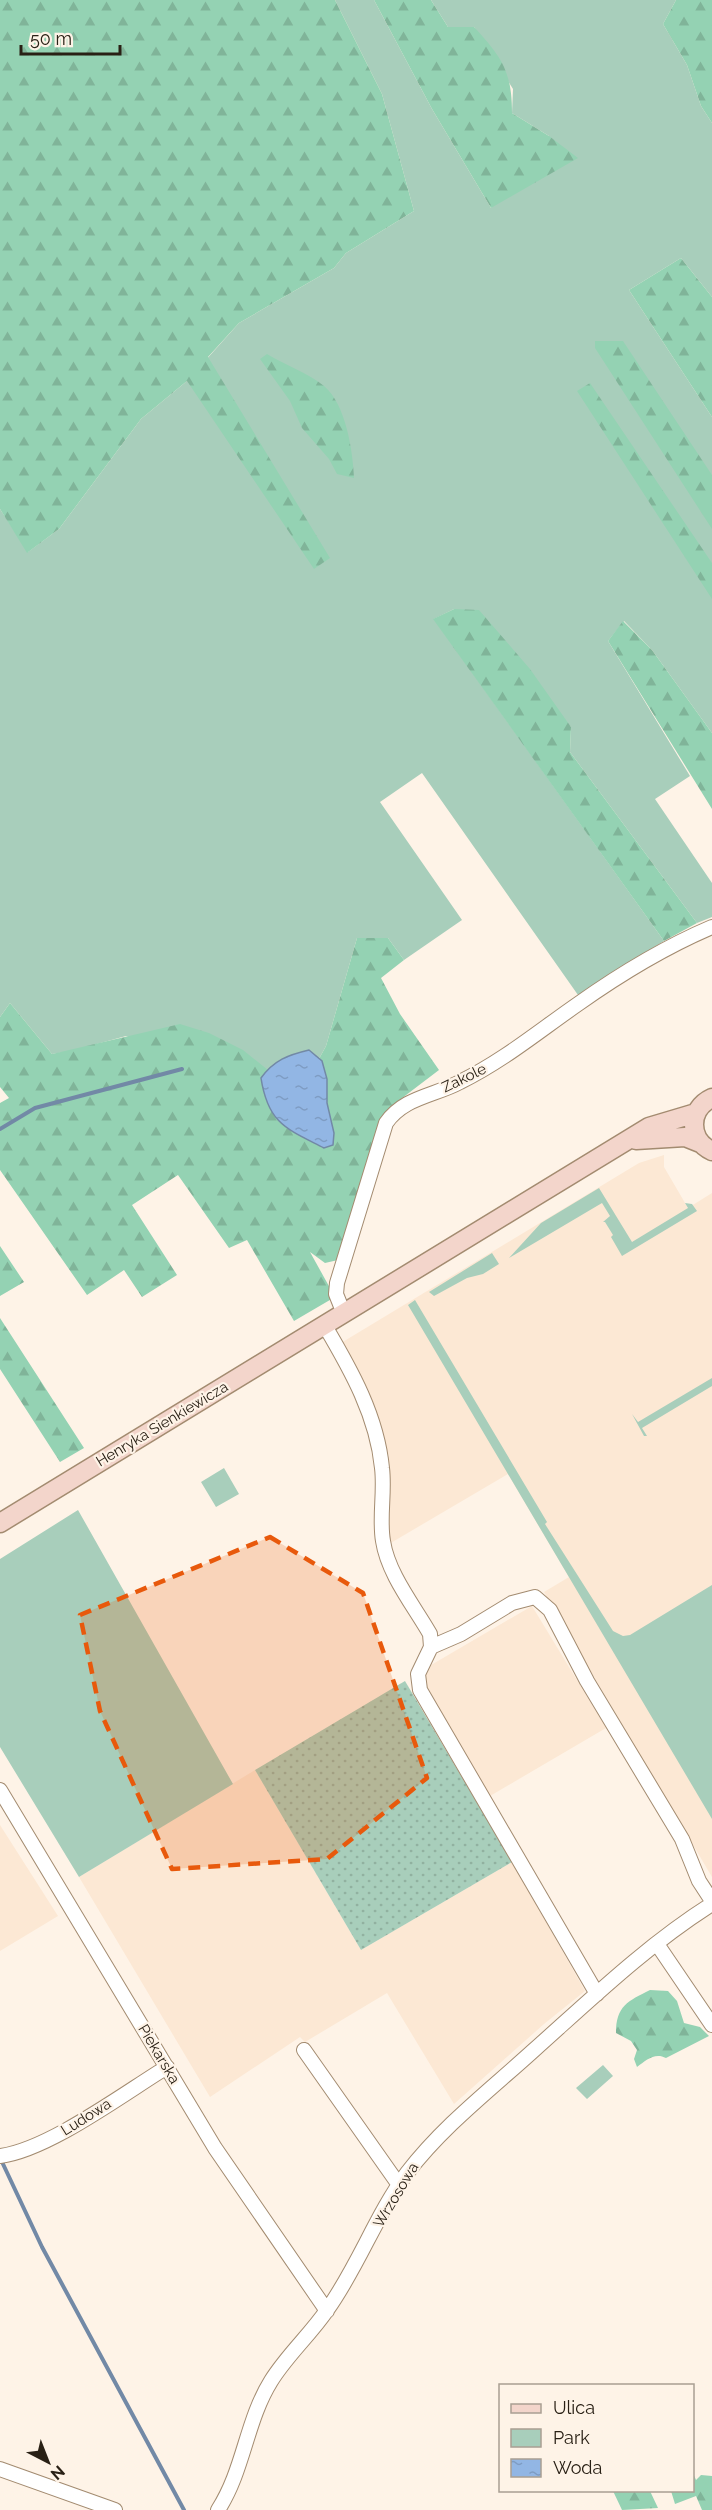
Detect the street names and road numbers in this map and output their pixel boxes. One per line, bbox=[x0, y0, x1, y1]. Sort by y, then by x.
street label: Zakole bbox=[439, 1060, 489, 1096]
street label: Henryka Sienkiewicza bbox=[93, 1377, 231, 1471]
street label: Piekarska bbox=[134, 2021, 184, 2087]
street label: Ludowa bbox=[58, 2095, 114, 2139]
street label: Wrzosowa bbox=[370, 2159, 422, 2231]

